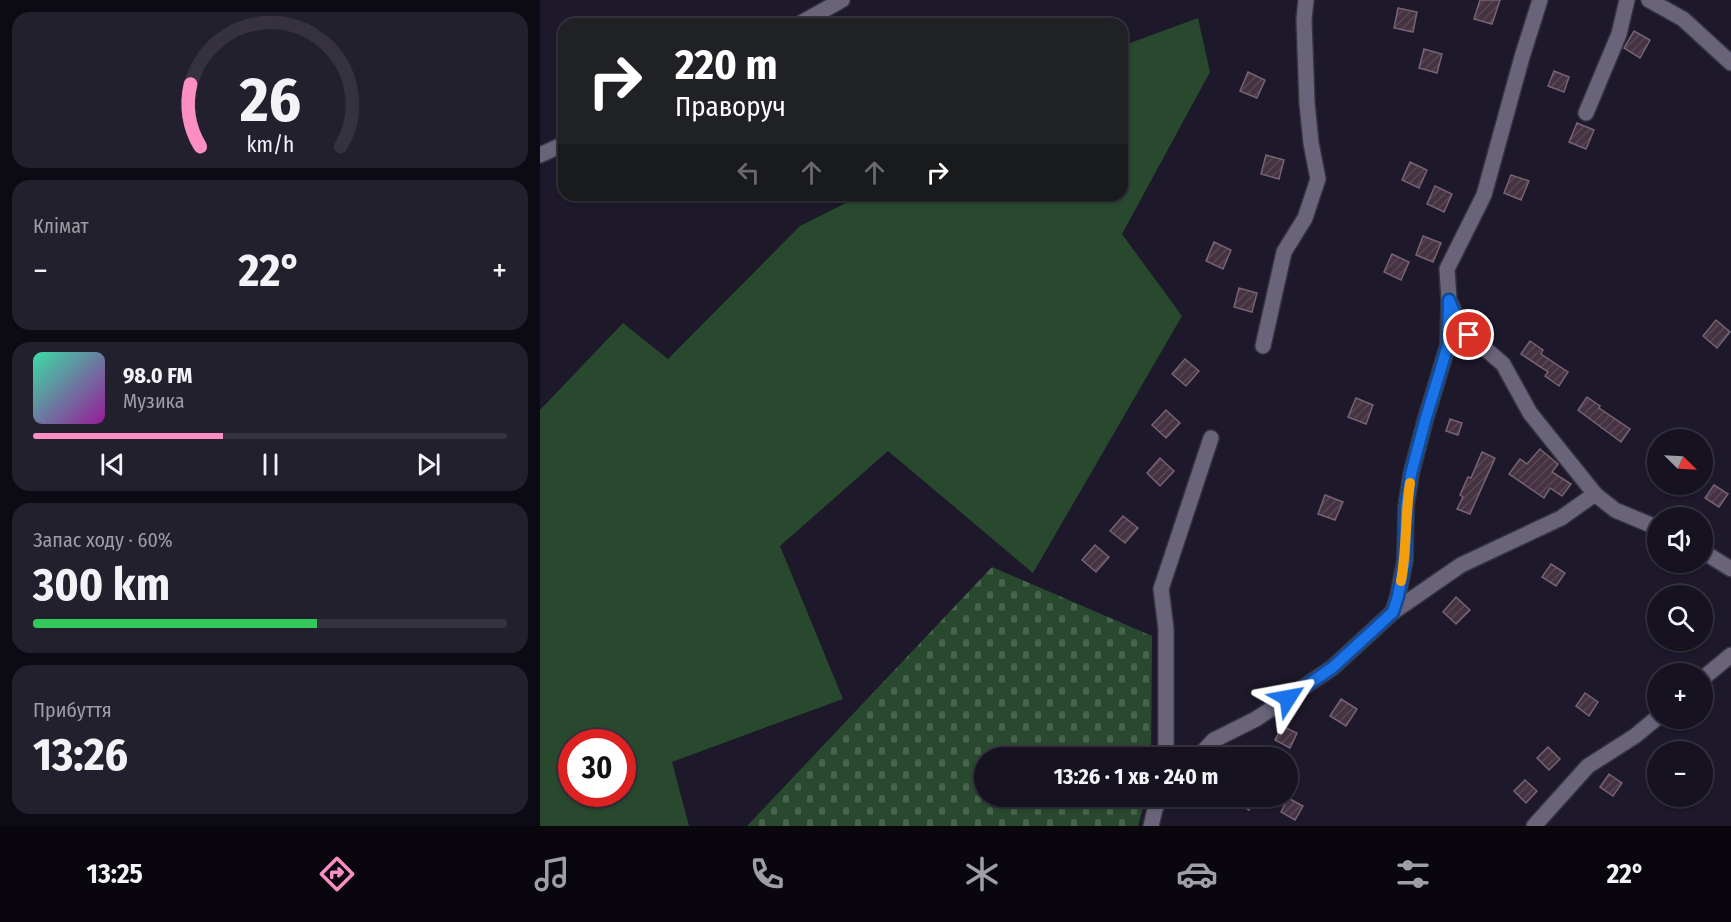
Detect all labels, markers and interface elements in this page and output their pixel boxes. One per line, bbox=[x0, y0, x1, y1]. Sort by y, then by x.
text: 220 m bbox=[675, 40, 778, 90]
icon: right bbox=[576, 42, 654, 120]
text: 26 bbox=[238, 63, 301, 138]
text: Праворуч bbox=[675, 91, 786, 123]
text: km/h bbox=[246, 132, 294, 158]
icon: left bbox=[732, 156, 765, 189]
icon: ahead bbox=[795, 156, 828, 189]
icon: ahead bbox=[858, 156, 891, 189]
icon: right bbox=[921, 156, 954, 189]
text: Клімат bbox=[33, 214, 89, 238]
text: 22° bbox=[239, 244, 301, 298]
text: − bbox=[33, 251, 48, 291]
text: + bbox=[492, 251, 507, 291]
pin bbox=[1443, 309, 1494, 360]
icon: arrive bbox=[1452, 318, 1485, 351]
text: 98.0 FM bbox=[123, 362, 192, 389]
text: Музика bbox=[123, 389, 185, 413]
north arrow bbox=[1647, 429, 1713, 495]
map controls bbox=[1647, 429, 1713, 807]
icon: previous bbox=[96, 448, 129, 481]
icon: pause bbox=[254, 448, 287, 481]
icon: next bbox=[412, 448, 445, 481]
button: sound bbox=[1647, 507, 1713, 573]
text: Запас ходу · 60% bbox=[33, 528, 173, 552]
text: 300 km bbox=[33, 558, 170, 612]
button: search bbox=[1647, 585, 1713, 651]
button: + bbox=[1647, 663, 1713, 729]
position arrow bbox=[1256, 666, 1320, 730]
text: Прибуття bbox=[33, 698, 112, 722]
text: 13:26 bbox=[33, 728, 128, 782]
speed limit sign: 30 bbox=[558, 729, 636, 807]
button: − bbox=[1647, 741, 1713, 807]
text: 13:26 · 1 хв · 240 m bbox=[1054, 763, 1218, 790]
icon: directions bbox=[316, 853, 358, 895]
icon: music bbox=[531, 853, 573, 895]
icon: phone bbox=[746, 853, 788, 895]
icon: climate bbox=[961, 853, 1003, 895]
icon: car bbox=[1176, 853, 1218, 895]
icon: filters bbox=[1392, 853, 1434, 895]
text: 13:25 bbox=[87, 858, 143, 890]
text: 22° bbox=[1607, 858, 1644, 890]

